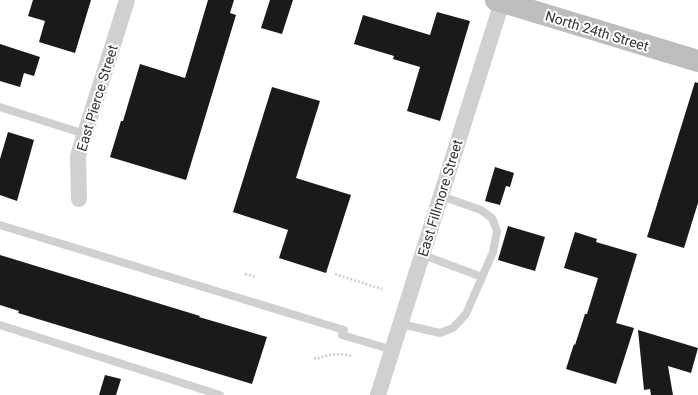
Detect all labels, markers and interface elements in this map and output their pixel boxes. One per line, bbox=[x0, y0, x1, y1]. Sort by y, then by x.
street label: North 24th Street bbox=[543, 8, 651, 54]
street label: East Pierce Street bbox=[73, 43, 121, 153]
street label: East Fillmore Street bbox=[415, 137, 466, 258]

